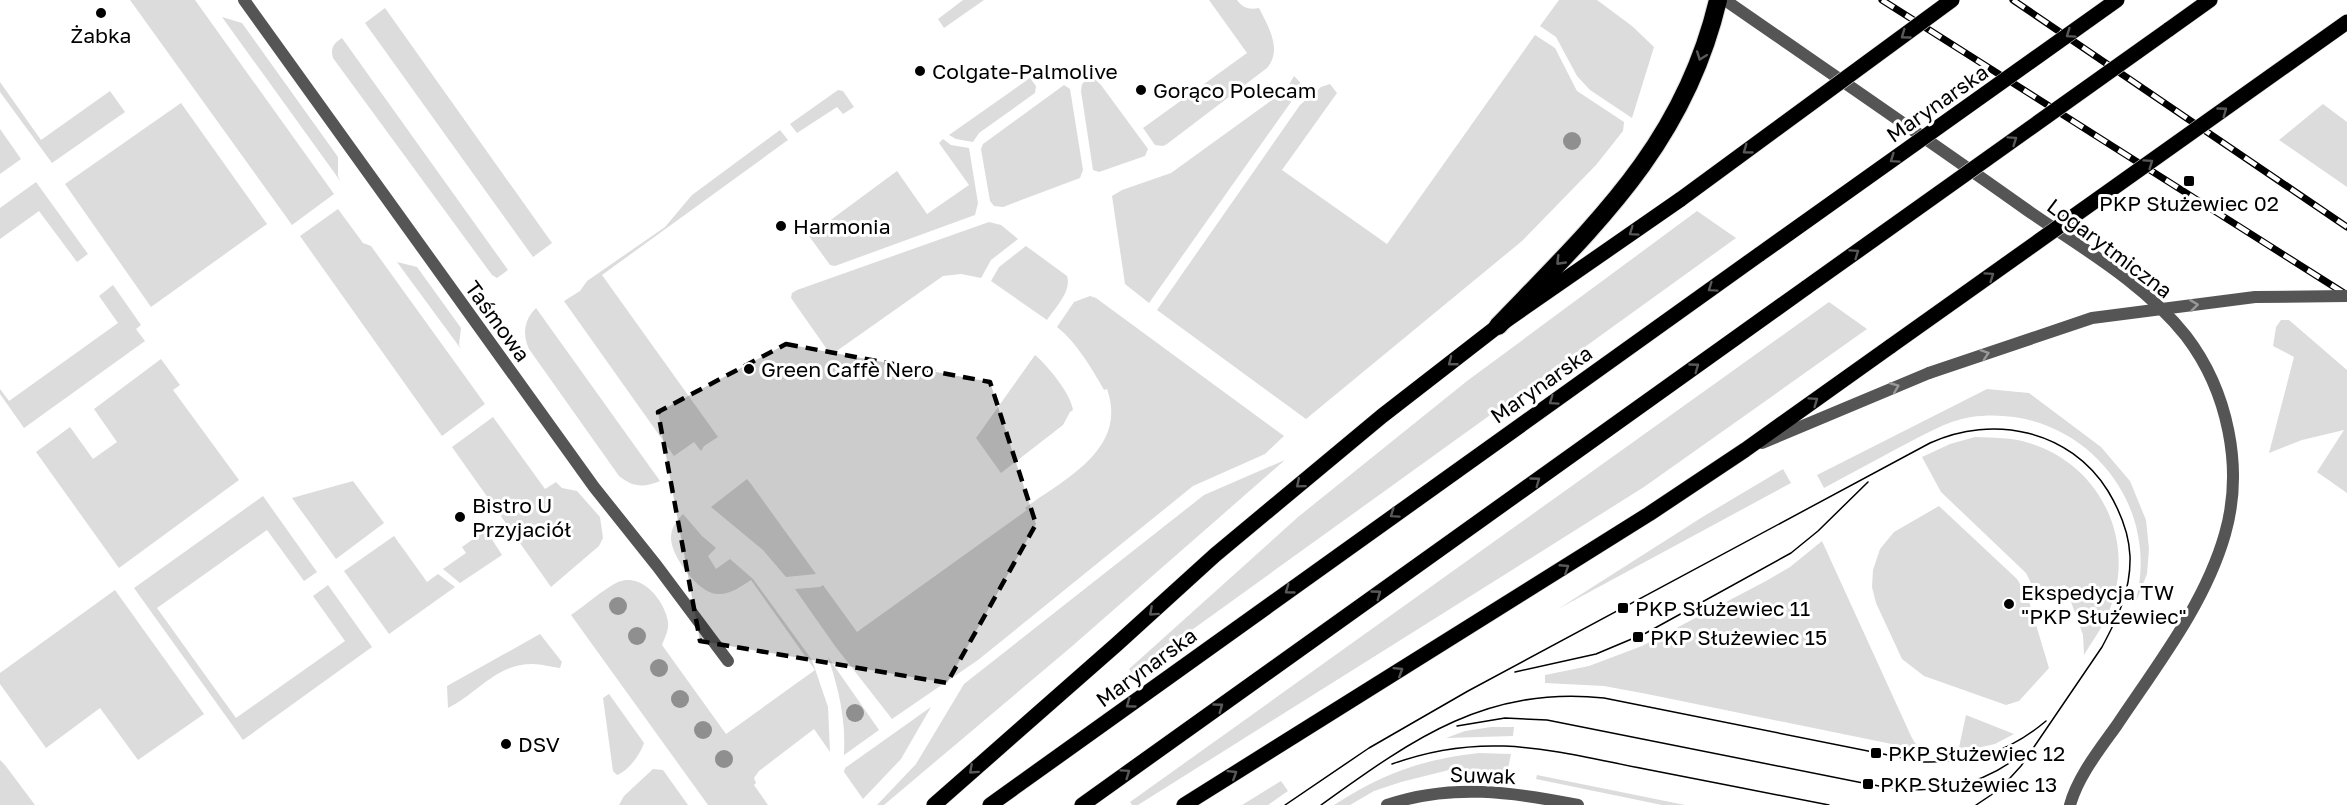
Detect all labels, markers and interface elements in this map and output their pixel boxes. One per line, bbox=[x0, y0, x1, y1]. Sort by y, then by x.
marker: Żabka bbox=[94, 6, 108, 20]
place label: Żabka bbox=[71, 22, 131, 48]
one-way arrow bbox=[1900, 27, 1911, 38]
one-way arrow bbox=[2065, 27, 2076, 38]
one-way arrow bbox=[1696, 50, 1708, 61]
place label: Colgate-Palmolive bbox=[932, 58, 1118, 84]
street label: Marynarska bbox=[1881, 58, 1993, 148]
marker: Colgate-Palmolive bbox=[913, 64, 927, 78]
place label: Gorąco Polecam bbox=[1153, 77, 1316, 103]
marker: Gorąco Polecam bbox=[1134, 83, 1148, 97]
one-way arrow bbox=[2216, 107, 2227, 118]
one-way arrow bbox=[2007, 136, 2018, 147]
one-way arrow bbox=[1743, 143, 1754, 154]
one-way arrow bbox=[1889, 152, 1900, 163]
one-way arrow bbox=[2143, 159, 2154, 170]
marker: PKP Służewiec 02 bbox=[2182, 174, 2196, 188]
place label: PKP Służewiec 02 bbox=[2099, 190, 2279, 216]
street label: Logarytmiczna bbox=[2042, 193, 2178, 303]
place label: Harmonia bbox=[793, 213, 891, 239]
marker: Harmonia bbox=[774, 219, 788, 233]
one-way arrow bbox=[1628, 225, 1639, 236]
one-way arrow bbox=[1848, 249, 1859, 260]
one-way arrow bbox=[1556, 254, 1567, 265]
one-way arrow bbox=[1984, 272, 1995, 283]
street label: Taśmowa bbox=[460, 276, 536, 366]
one-way arrow bbox=[1708, 281, 1719, 292]
one-way arrow bbox=[2189, 299, 2199, 311]
street label: Marynarska bbox=[1485, 339, 1597, 429]
one-way arrow bbox=[1979, 349, 1990, 362]
one-way arrow bbox=[1447, 354, 1458, 365]
place label: Green Caffè Nero bbox=[761, 356, 934, 382]
marker: Green Caffè Nero bbox=[742, 362, 756, 376]
one-way arrow bbox=[1688, 363, 1699, 374]
one-way arrow bbox=[1889, 382, 1900, 394]
one-way arrow bbox=[1549, 394, 1560, 405]
one-way arrow bbox=[1807, 397, 1818, 408]
one-way arrow bbox=[1296, 477, 1307, 488]
one-way arrow bbox=[1530, 477, 1541, 488]
place label: Bistro U Przyjaciół bbox=[472, 492, 571, 542]
one-way arrow bbox=[1390, 507, 1401, 518]
marker: Bistro U Przyjaciół bbox=[453, 510, 467, 524]
one-way arrow bbox=[1558, 564, 1569, 575]
place label: Ekspedycja TW "PKP Służewiec" bbox=[2021, 579, 2187, 629]
one-way arrow bbox=[1284, 583, 1295, 594]
one-way arrow bbox=[1371, 590, 1382, 601]
place label: PKP Służewiec 11 bbox=[1635, 595, 1810, 621]
marker: Ekspedycja TW "PKP Służewiec" bbox=[2002, 597, 2016, 611]
marker: PKP Służewiec 11 bbox=[1616, 601, 1630, 615]
one-way arrow bbox=[1149, 605, 1160, 616]
street label: Marynarska bbox=[1091, 622, 1201, 712]
place label: PKP Służewiec 15 bbox=[1650, 624, 1827, 650]
marker: PKP Służewiec 15 bbox=[1631, 630, 1645, 644]
one-way arrow bbox=[1393, 667, 1403, 679]
one-way arrow bbox=[1126, 697, 1137, 708]
one-way arrow bbox=[1212, 703, 1223, 714]
place label: DSV bbox=[518, 731, 560, 757]
marker: DSV bbox=[499, 737, 513, 751]
place label: PKP Służewiec 12 bbox=[1888, 740, 2065, 766]
marker: PKP Służewiec 12 bbox=[1869, 746, 1883, 760]
street label: Suwak bbox=[1449, 761, 1517, 789]
one-way arrow bbox=[969, 763, 980, 774]
one-way arrow bbox=[1120, 769, 1131, 780]
one-way arrow bbox=[1227, 771, 1238, 782]
place label: PKP Służewiec 13 bbox=[1880, 771, 2057, 797]
marker: PKP Służewiec 13 bbox=[1861, 777, 1875, 791]

